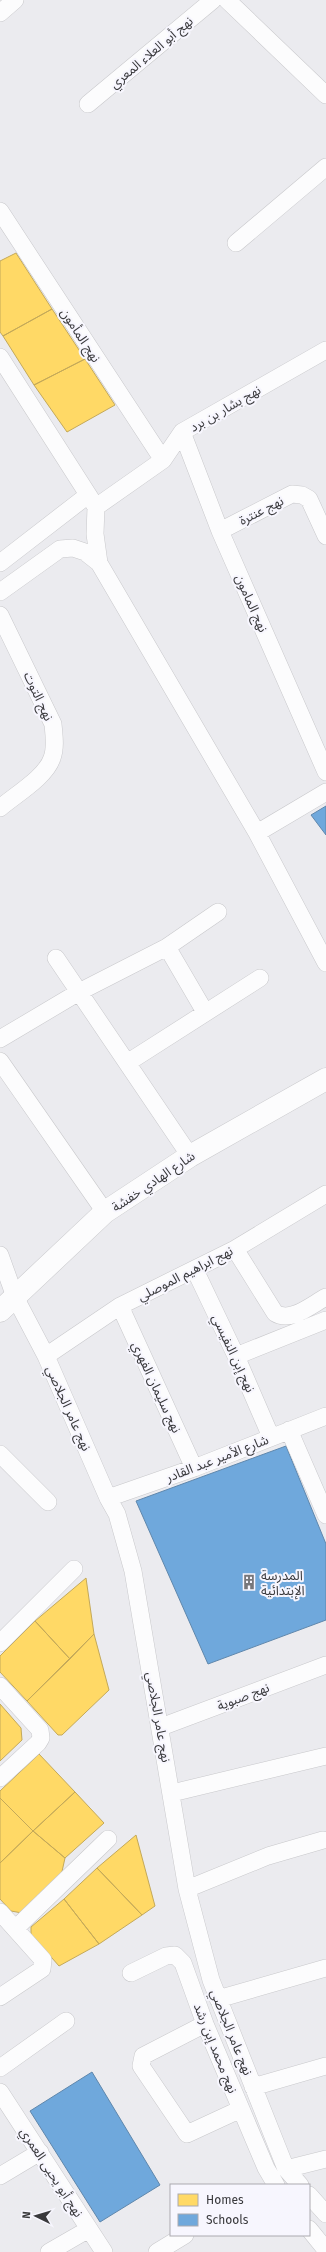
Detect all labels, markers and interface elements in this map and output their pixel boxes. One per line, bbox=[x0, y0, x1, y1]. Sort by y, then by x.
street label: نهج أبو العلاء المعري bbox=[106, 13, 198, 94]
street label: نهج المأمون bbox=[55, 305, 104, 367]
street label: نهج بشار بن برد bbox=[187, 382, 265, 437]
street label: نهج عنترة bbox=[237, 493, 287, 531]
street label: نهج المامون bbox=[229, 572, 271, 636]
street label: نهج التوت bbox=[18, 669, 56, 724]
street label: شارع الهادي خفشة bbox=[109, 1148, 199, 1217]
street label: نهج ابراهيم الموصلي bbox=[135, 1243, 237, 1307]
street label: نهج إبن النفيسي bbox=[206, 1312, 258, 1396]
street label: نهج سليمان الفهري bbox=[126, 1339, 184, 1437]
street label: نهج عامر الجلاصي bbox=[40, 1363, 94, 1454]
street label: شارع الأمير عبد القادر bbox=[163, 1432, 272, 1488]
place label: المدرسة الإبتدائية bbox=[261, 1568, 305, 1600]
building icon: المدرسة الإبتدائية bbox=[240, 1573, 258, 1591]
street label: نهج عامر الجلاصي bbox=[140, 1671, 174, 1764]
street label: نهج صبوية bbox=[215, 1680, 272, 1716]
street label: نهج عامر الجلاصي bbox=[205, 1987, 256, 2079]
street label: نهج محمد إبن رشد bbox=[188, 2001, 240, 2097]
street label: نهج أبو يحيى العمري bbox=[14, 2124, 87, 2222]
legend bbox=[170, 2184, 310, 2236]
text: Homes bbox=[206, 2193, 244, 2207]
north arrow bbox=[16, 2196, 56, 2236]
text: N bbox=[20, 2211, 33, 2219]
text: Schools bbox=[206, 2213, 249, 2227]

